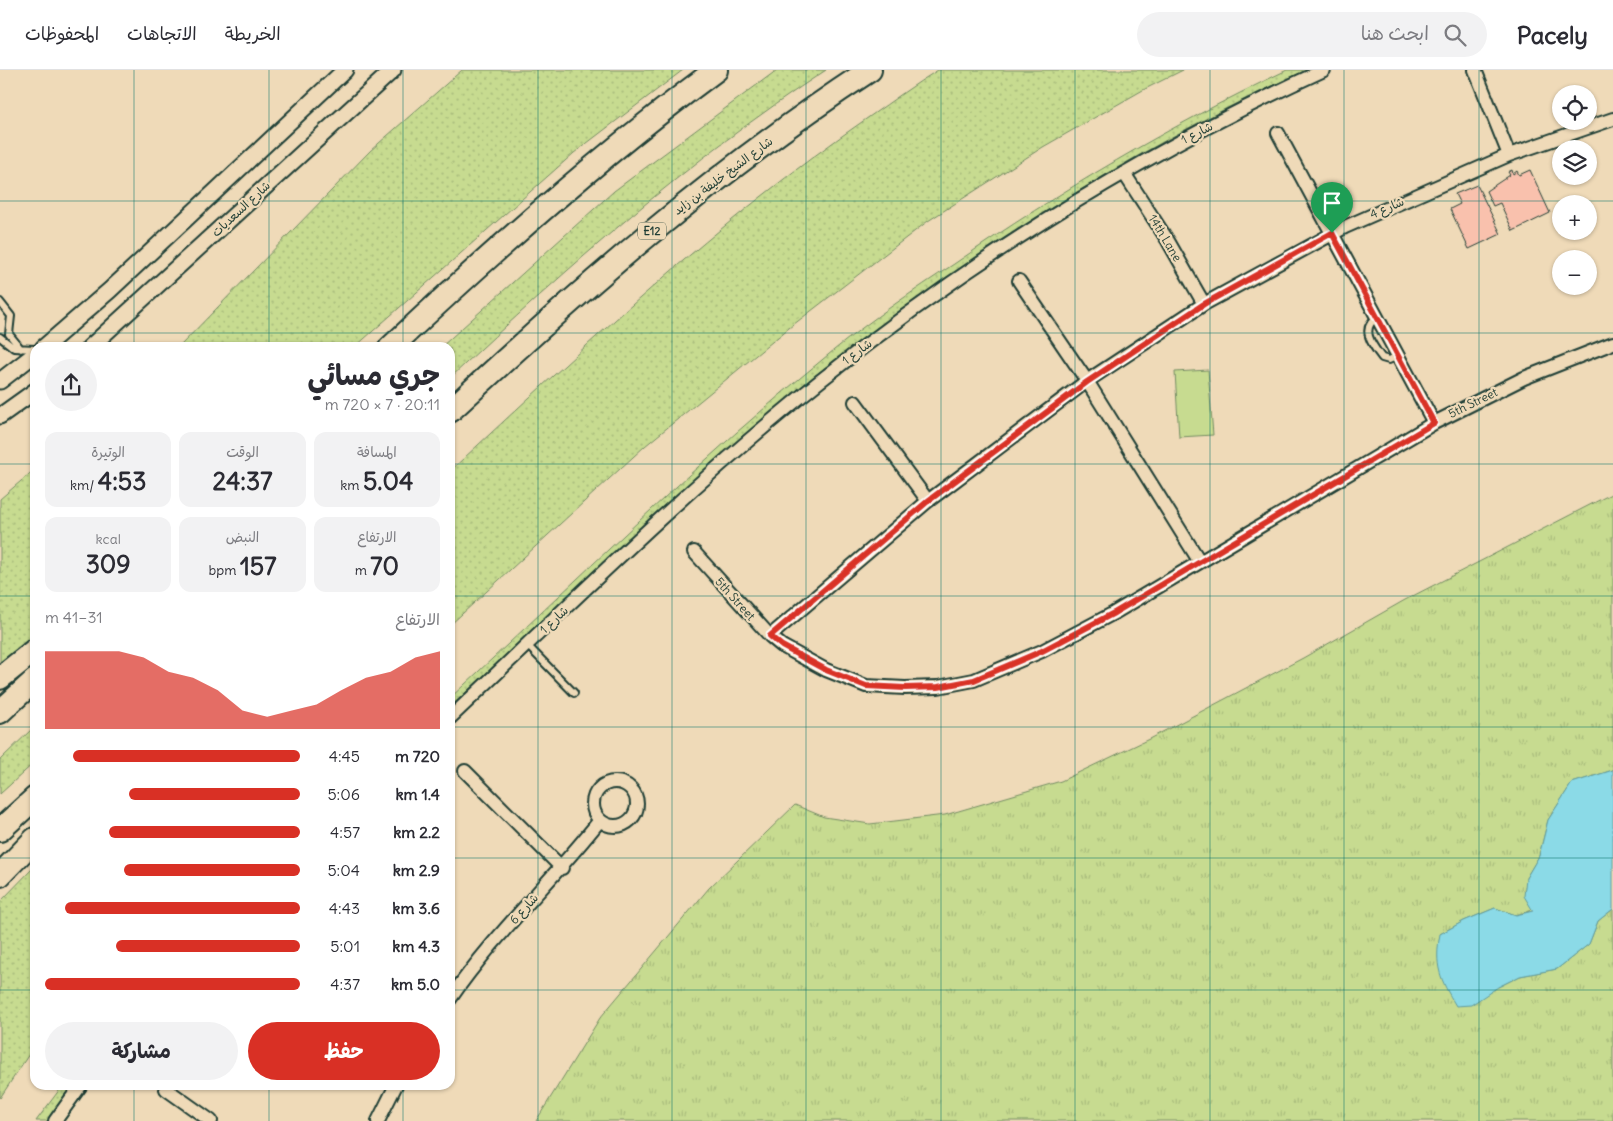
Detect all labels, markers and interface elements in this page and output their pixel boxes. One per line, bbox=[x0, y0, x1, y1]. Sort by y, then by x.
search box bbox=[1137, 12, 1487, 57]
text: Pacely bbox=[1517, 20, 1588, 50]
text: ابحث هنا bbox=[1361, 21, 1429, 45]
icon: search bbox=[1441, 21, 1469, 49]
text: المحفوظات bbox=[25, 22, 99, 45]
text: الاتجاهات bbox=[127, 22, 197, 45]
text: الخريطة bbox=[225, 22, 281, 45]
map controls bbox=[1552, 85, 1597, 295]
button: locate bbox=[1552, 85, 1597, 130]
street label: شارع 1 bbox=[1178, 118, 1216, 149]
street label: شارع الشيخ خليفة بن زايد bbox=[670, 133, 777, 220]
button: layers bbox=[1552, 140, 1597, 185]
street label: شارع السعديات bbox=[208, 178, 274, 241]
pin bbox=[1311, 182, 1353, 233]
icon: arrive bbox=[1318, 189, 1346, 217]
street label: شارع 4 bbox=[1367, 193, 1407, 223]
button: + bbox=[1552, 195, 1597, 240]
street label: 14th Lane bbox=[1146, 211, 1185, 264]
road number: E12 bbox=[638, 223, 666, 240]
button: − bbox=[1552, 250, 1597, 295]
street label: شارع 1 bbox=[839, 336, 876, 369]
text: جري مسائي bbox=[308, 357, 440, 393]
button: share bbox=[45, 359, 97, 411]
street label: 5th Street bbox=[1446, 384, 1500, 421]
text: 20:11 · 7 × 720 m bbox=[325, 394, 440, 414]
text: الوتيرة bbox=[91, 443, 125, 461]
text: الوقت bbox=[226, 443, 259, 461]
text: المسافة bbox=[357, 443, 397, 461]
text: 4:53 bbox=[98, 465, 146, 497]
text: 24:37 bbox=[213, 465, 272, 497]
text: 5.04 bbox=[363, 465, 413, 497]
text: /km bbox=[70, 476, 98, 494]
text: km bbox=[340, 476, 363, 494]
text: النبض bbox=[226, 528, 259, 546]
text: الارتفاع bbox=[357, 528, 396, 546]
text: kcal bbox=[96, 530, 121, 548]
text: 309 bbox=[86, 548, 131, 580]
text: 157 bbox=[240, 550, 276, 582]
text: 70 bbox=[370, 550, 399, 582]
text: bpm bbox=[209, 561, 240, 579]
text: m bbox=[355, 561, 370, 579]
street label: 5th Street bbox=[712, 574, 759, 623]
street label: شارع 1 bbox=[536, 603, 572, 638]
text: 31–41 m bbox=[45, 607, 103, 627]
text: الارتفاع bbox=[395, 609, 440, 629]
text: 4:45 bbox=[329, 746, 360, 766]
text: 720 m bbox=[395, 746, 440, 766]
text: 5:06 bbox=[327, 784, 360, 804]
text: 1.4 km bbox=[395, 784, 440, 804]
text: 4:57 bbox=[330, 822, 360, 842]
text: 2.2 km bbox=[393, 822, 440, 842]
text: 5:04 bbox=[327, 860, 360, 880]
text: 2.9 km bbox=[393, 860, 440, 880]
street label: شارع 6 bbox=[506, 890, 543, 928]
text: 4:43 bbox=[329, 898, 360, 918]
text: 3.6 km bbox=[392, 898, 440, 918]
text: 5:01 bbox=[330, 936, 360, 956]
text: 4.3 km bbox=[392, 936, 440, 956]
text: 4:37 bbox=[330, 974, 360, 994]
text: 5.0 km bbox=[391, 974, 440, 994]
button: مشاركة bbox=[45, 1022, 238, 1080]
button: حفظ bbox=[248, 1022, 440, 1080]

